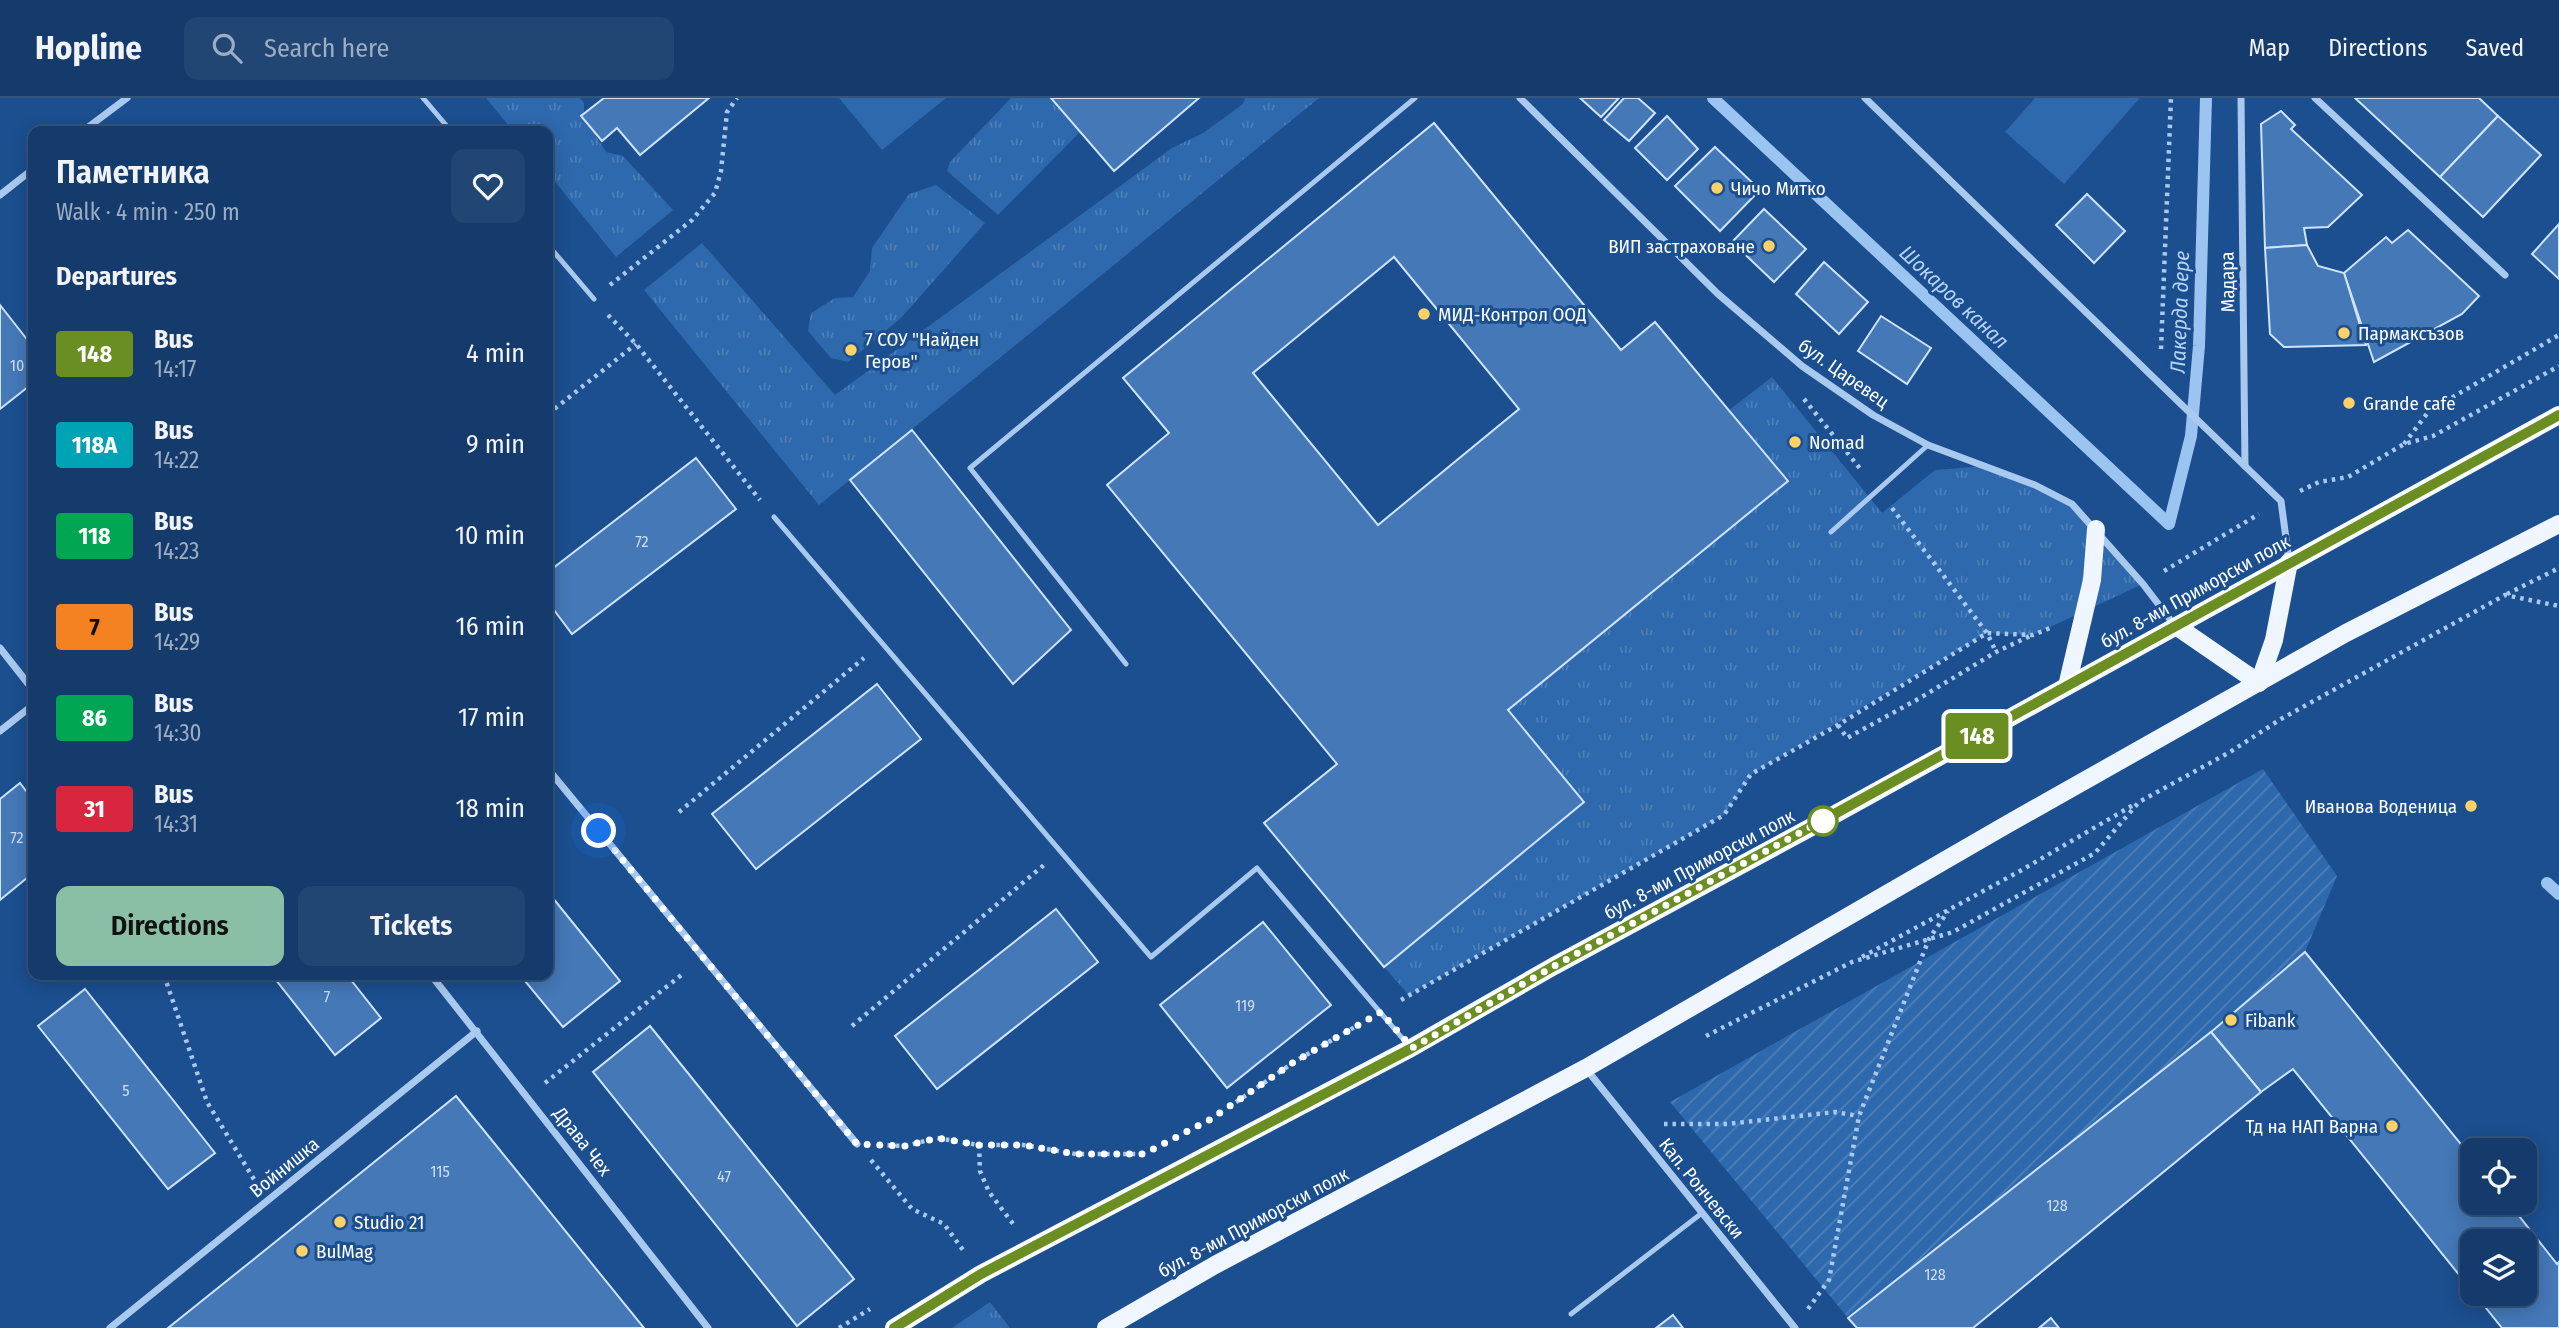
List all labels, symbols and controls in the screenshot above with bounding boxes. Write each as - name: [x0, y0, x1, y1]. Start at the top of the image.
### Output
- search box: [184, 17, 674, 80]
- text: Hopline: [35, 28, 142, 68]
- icon: search: [208, 29, 246, 67]
- text: Search here: [264, 33, 389, 64]
- text: Map: [2249, 34, 2290, 62]
- text: Directions: [2328, 34, 2427, 62]
- text: Saved: [2465, 34, 2524, 62]
- button: heart: [451, 149, 525, 223]
- text: Паметника: [56, 152, 210, 192]
- place label: Чичо Митко: [1731, 177, 1826, 200]
- marker: Чичо Митко: [1709, 180, 1725, 196]
- text: Walk · 4 min · 250 m: [56, 198, 240, 226]
- place label: ВИП застраховане: [1608, 235, 1755, 258]
- marker: ВИП застраховане: [1761, 238, 1777, 254]
- water label: Шокаров канал: [1894, 240, 2014, 354]
- water label: Лакерда дере: [2165, 250, 2195, 375]
- street label: Мадара: [2215, 251, 2240, 313]
- text: Departures: [56, 261, 177, 292]
- place label: МИД-Контрол ООД: [1438, 303, 1587, 326]
- marker: МИД-Контрол ООД: [1416, 306, 1432, 322]
- place label: Пармаксъзов: [2358, 322, 2464, 345]
- text: Bus: [154, 324, 193, 355]
- marker: Пармаксъзов: [2336, 325, 2352, 341]
- place label: 7 СОУ "Найден Геров": [865, 328, 979, 373]
- street label: бул. Царевец: [1794, 334, 1894, 413]
- text: 4 min: [466, 338, 525, 369]
- text: 148: [77, 340, 112, 368]
- marker: 7 СОУ "Найден Геров": [843, 342, 859, 358]
- text: 14:17: [154, 355, 196, 383]
- house number: 10: [10, 356, 24, 375]
- place label: Grande cafe: [2363, 392, 2456, 415]
- marker: Grande cafe: [2341, 395, 2357, 411]
- text: Bus: [154, 415, 193, 446]
- text: 9 min: [466, 429, 525, 460]
- text: 118А: [72, 431, 117, 459]
- place label: Nomad: [1809, 431, 1865, 454]
- marker: Nomad: [1787, 434, 1803, 450]
- text: 14:22: [154, 446, 199, 474]
- text: Bus: [154, 506, 193, 537]
- text: 10 min: [455, 520, 525, 551]
- text: 118: [78, 522, 111, 550]
- street label: бул. 8-ми Приморски полк: [2097, 530, 2294, 653]
- house number: 72: [635, 532, 649, 551]
- text: 14:23: [154, 537, 199, 565]
- text: Bus: [154, 597, 193, 628]
- text: 16 min: [456, 611, 525, 642]
- text: 7: [89, 613, 100, 641]
- text: 14:29: [154, 628, 200, 656]
- text: Bus: [154, 688, 193, 719]
- text: 17 min: [458, 702, 525, 733]
- text: 86: [82, 704, 107, 732]
- line badge: 148: [1937, 713, 2017, 759]
- text: 14:30: [154, 719, 202, 747]
- text: 148: [1959, 722, 1995, 750]
- text: Bus: [154, 779, 193, 810]
- text: 18 min: [456, 793, 525, 824]
- text: 31: [84, 795, 105, 823]
- place label: Иванова Воденица: [2305, 795, 2457, 818]
- marker: Иванова Воденица: [2463, 798, 2479, 814]
- street label: бул. 8-ми Приморски полк: [1600, 804, 1799, 925]
- unlabelled marker: [1808, 806, 1838, 836]
- text: 14:31: [154, 810, 198, 838]
- your location: [581, 813, 616, 848]
- house number: 72: [10, 828, 24, 847]
- button: Directions: [56, 886, 284, 966]
- button: Tickets: [298, 886, 525, 966]
- house number: 7: [324, 987, 331, 1006]
- house number: 119: [1235, 996, 1255, 1015]
- place label: Fibank: [2245, 1009, 2296, 1032]
- marker: Fibank: [2223, 1012, 2239, 1028]
- house number: 5: [122, 1081, 130, 1100]
- street label: Драва Чех: [548, 1102, 617, 1181]
- place label: Тд на НАП Варна: [2246, 1115, 2378, 1138]
- marker: Тд на НАП Варна: [2384, 1118, 2400, 1134]
- street label: Войнишка: [245, 1133, 324, 1202]
- street label: Кап. Рончевски: [1654, 1133, 1749, 1243]
- map controls: [2460, 1138, 2537, 1306]
- button: locate: [2460, 1138, 2537, 1215]
- house number: 115: [430, 1162, 450, 1181]
- street label: бул. 8-ми Приморски полк: [1154, 1162, 1353, 1283]
- house number: 47: [717, 1167, 731, 1186]
- house number: 128: [2046, 1196, 2068, 1215]
- place label: Studio 21: [354, 1211, 424, 1234]
- marker: Studio 21: [332, 1214, 348, 1230]
- button: layers: [2460, 1229, 2537, 1306]
- place label: BulMag: [316, 1240, 373, 1263]
- marker: BulMag: [294, 1243, 310, 1259]
- house number: 128: [1924, 1265, 1946, 1284]

